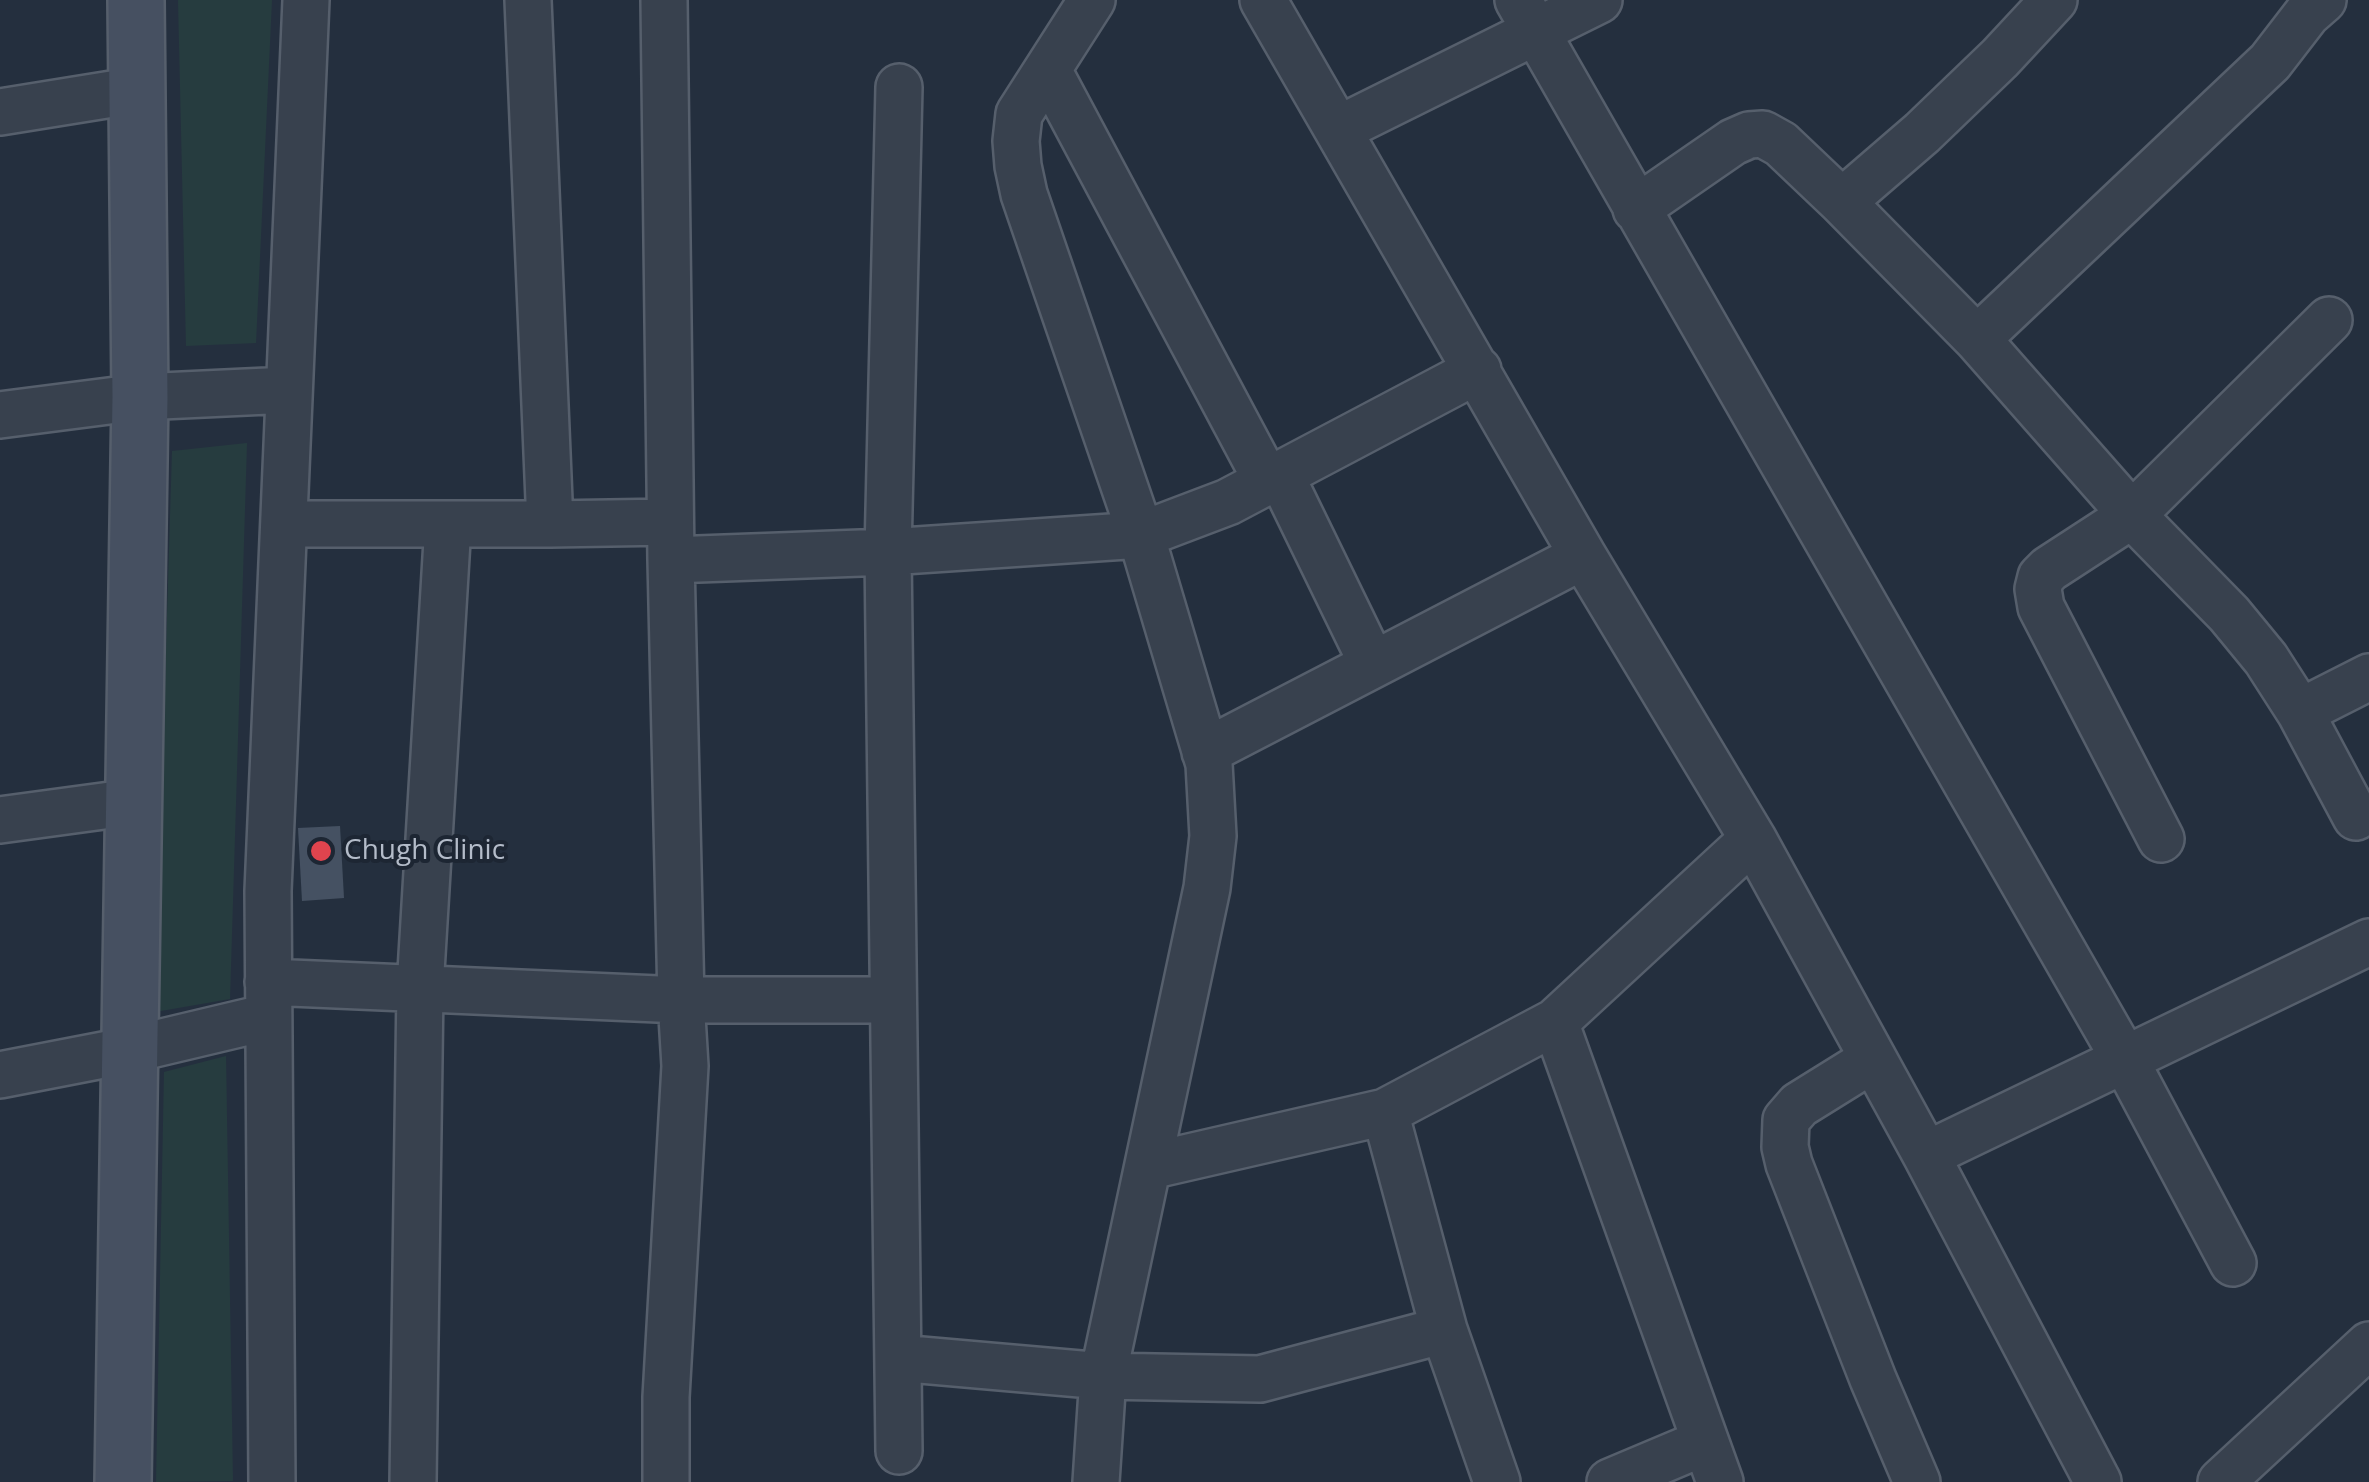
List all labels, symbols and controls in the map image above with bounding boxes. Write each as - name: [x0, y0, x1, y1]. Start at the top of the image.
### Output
- place label: Chugh Clinic: [344, 834, 505, 868]
- marker: Chugh Clinic: [308, 838, 334, 864]

